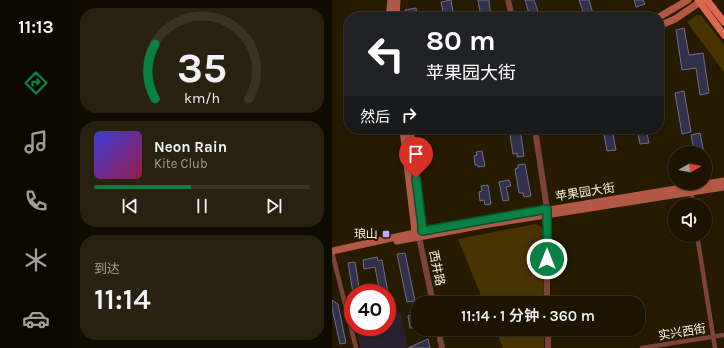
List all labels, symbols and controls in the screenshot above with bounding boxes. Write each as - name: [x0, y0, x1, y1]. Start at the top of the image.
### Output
- text: 11:13: [18, 16, 54, 38]
- text: 80 m: [426, 24, 495, 57]
- icon: left: [360, 28, 412, 80]
- text: 35: [177, 43, 227, 91]
- text: 苹果园大街: [426, 62, 516, 84]
- icon: directions: [22, 69, 50, 97]
- text: km/h: [184, 89, 220, 106]
- icon: right: [398, 104, 420, 126]
- text: 然后: [360, 108, 390, 126]
- icon: music: [22, 128, 50, 156]
- pin: [399, 137, 433, 178]
- text: Neon Rain: [154, 138, 227, 156]
- icon: arrive: [405, 143, 427, 165]
- north arrow: [668, 146, 712, 190]
- map controls: [668, 146, 712, 242]
- text: Kite Club: [154, 156, 208, 171]
- street label: 苹果园大街: [554, 180, 616, 204]
- icon: phone: [22, 187, 50, 215]
- icon: previous: [119, 195, 141, 217]
- icon: pause: [191, 195, 213, 217]
- icon: next: [263, 195, 285, 217]
- button: sound: [668, 198, 712, 242]
- place label: 琅山: [354, 227, 378, 241]
- marker: 琅山: [381, 229, 391, 239]
- position arrow: [526, 238, 568, 280]
- icon: climate: [22, 246, 50, 274]
- street label: 西井路: [426, 249, 448, 287]
- text: 到达: [94, 261, 120, 276]
- text: 11:14: [94, 281, 151, 317]
- speed limit sign: 40: [344, 284, 396, 336]
- icon: car: [22, 305, 50, 333]
- text: 11:14 · 1 分钟 · 360 m: [461, 307, 595, 325]
- street label: 实兴西街: [657, 321, 707, 343]

